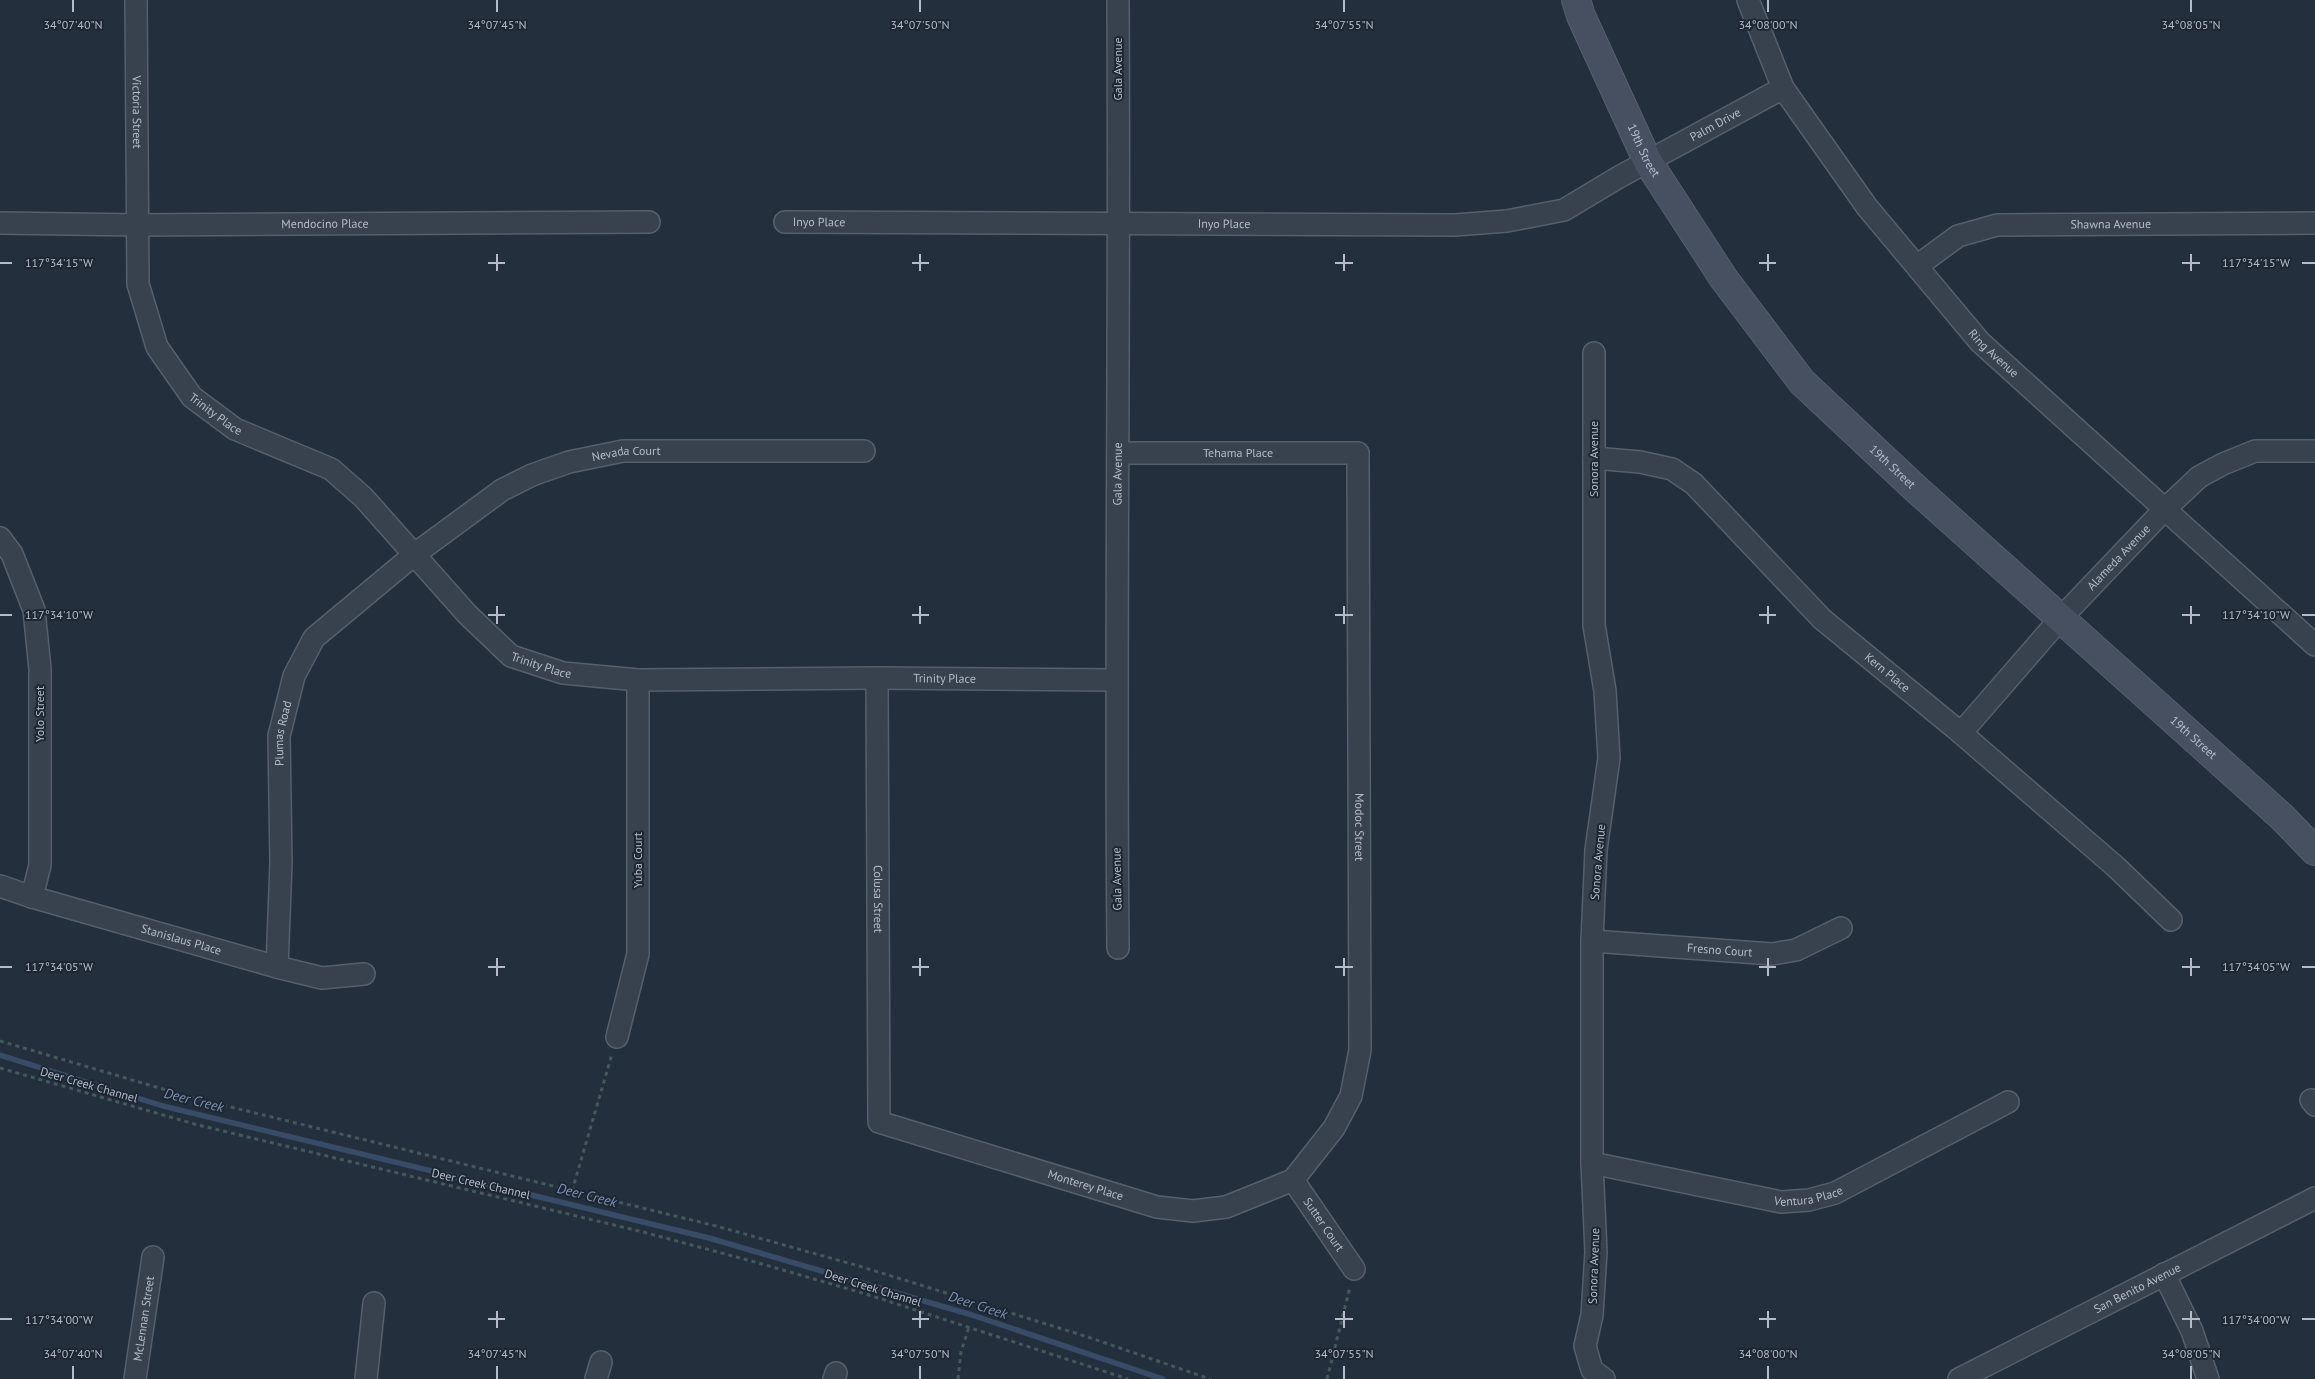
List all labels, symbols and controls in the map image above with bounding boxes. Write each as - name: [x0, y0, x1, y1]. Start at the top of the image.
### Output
- text: 34°07'40"N: [43, 17, 103, 32]
- text: 34°07'45"N: [467, 17, 527, 32]
- text: 34°07'50"N: [890, 17, 950, 32]
- text: 34°07'55"N: [1314, 17, 1374, 32]
- text: 34°08'00"N: [1738, 17, 1798, 32]
- text: 34°08'05"N: [2161, 17, 2221, 32]
- street label: Gala Avenue: [1110, 37, 1125, 101]
- street label: Victoria Street: [130, 74, 145, 149]
- street label: Palm Drive: [1687, 104, 1743, 144]
- street label: 19th Street: [1624, 121, 1664, 180]
- street label: Inyo Place: [793, 214, 845, 229]
- street label: Mendocino Place: [281, 216, 369, 231]
- street label: Inyo Place: [1198, 216, 1250, 231]
- street label: Shawna Avenue: [2070, 216, 2151, 232]
- text: 117°34'15"W: [25, 255, 93, 270]
- text: 117°34'15"W: [2222, 255, 2290, 270]
- street label: Ring Avenue: [1965, 326, 2022, 380]
- street label: Trinity Place: [186, 389, 244, 438]
- street label: Sonora Avenue: [1586, 421, 1601, 497]
- street label: 19th Street: [1867, 441, 1919, 492]
- street label: Gala Avenue: [1110, 442, 1125, 506]
- street label: Nevada Court: [590, 443, 660, 464]
- street label: Tehama Place: [1203, 445, 1273, 460]
- street label: Alameda Avenue: [2084, 521, 2153, 593]
- text: 117°34'10"W: [25, 607, 93, 622]
- text: 117°34'10"W: [2222, 607, 2290, 622]
- street label: Trinity Place: [509, 649, 572, 681]
- street label: Kern Place: [1862, 649, 1913, 695]
- street label: Trinity Place: [913, 670, 976, 686]
- street label: Yolo Street: [32, 686, 47, 742]
- street label: Plumas Road: [271, 699, 295, 766]
- street label: 19th Street: [2167, 712, 2220, 762]
- street label: Modoc Street: [1352, 793, 1367, 861]
- street label: Sonora Avenue: [1587, 823, 1608, 901]
- street label: Yuba Court: [630, 832, 645, 888]
- street label: Gala Avenue: [1108, 847, 1125, 911]
- street label: Colusa Street: [871, 865, 886, 933]
- street label: Stanislaus Place: [139, 921, 223, 958]
- street label: Fresno Court: [1686, 940, 1753, 960]
- text: 117°34'05"W: [25, 959, 93, 974]
- text: 117°34'05"W: [2222, 959, 2290, 974]
- street label: Deer Creek Channel: [39, 1063, 140, 1106]
- water label: Deer Creek: [162, 1084, 226, 1116]
- street label: Deer Creek Channel: [430, 1165, 532, 1202]
- street label: Monterey Place: [1046, 1166, 1125, 1203]
- water label: Deer Creek: [555, 1179, 619, 1211]
- street label: Ventura Place: [1772, 1182, 1845, 1209]
- street label: Sutter Court: [1300, 1194, 1348, 1254]
- street label: Sonora Avenue: [1585, 1228, 1602, 1304]
- street label: San Benito Avenue: [2091, 1260, 2183, 1316]
- street label: Deer Creek Channel: [823, 1266, 924, 1310]
- street label: McLennan Street: [130, 1275, 157, 1362]
- water label: Deer Creek: [946, 1287, 1010, 1323]
- text: 117°34'00"W: [25, 1312, 93, 1327]
- text: 117°34'00"W: [2222, 1312, 2290, 1327]
- text: 34°07'40"N: [43, 1346, 103, 1361]
- text: 34°07'45"N: [467, 1346, 527, 1361]
- text: 34°07'50"N: [890, 1346, 950, 1361]
- text: 34°07'55"N: [1314, 1346, 1374, 1361]
- text: 34°08'00"N: [1738, 1346, 1798, 1361]
- text: 34°08'05"N: [2161, 1346, 2221, 1361]

